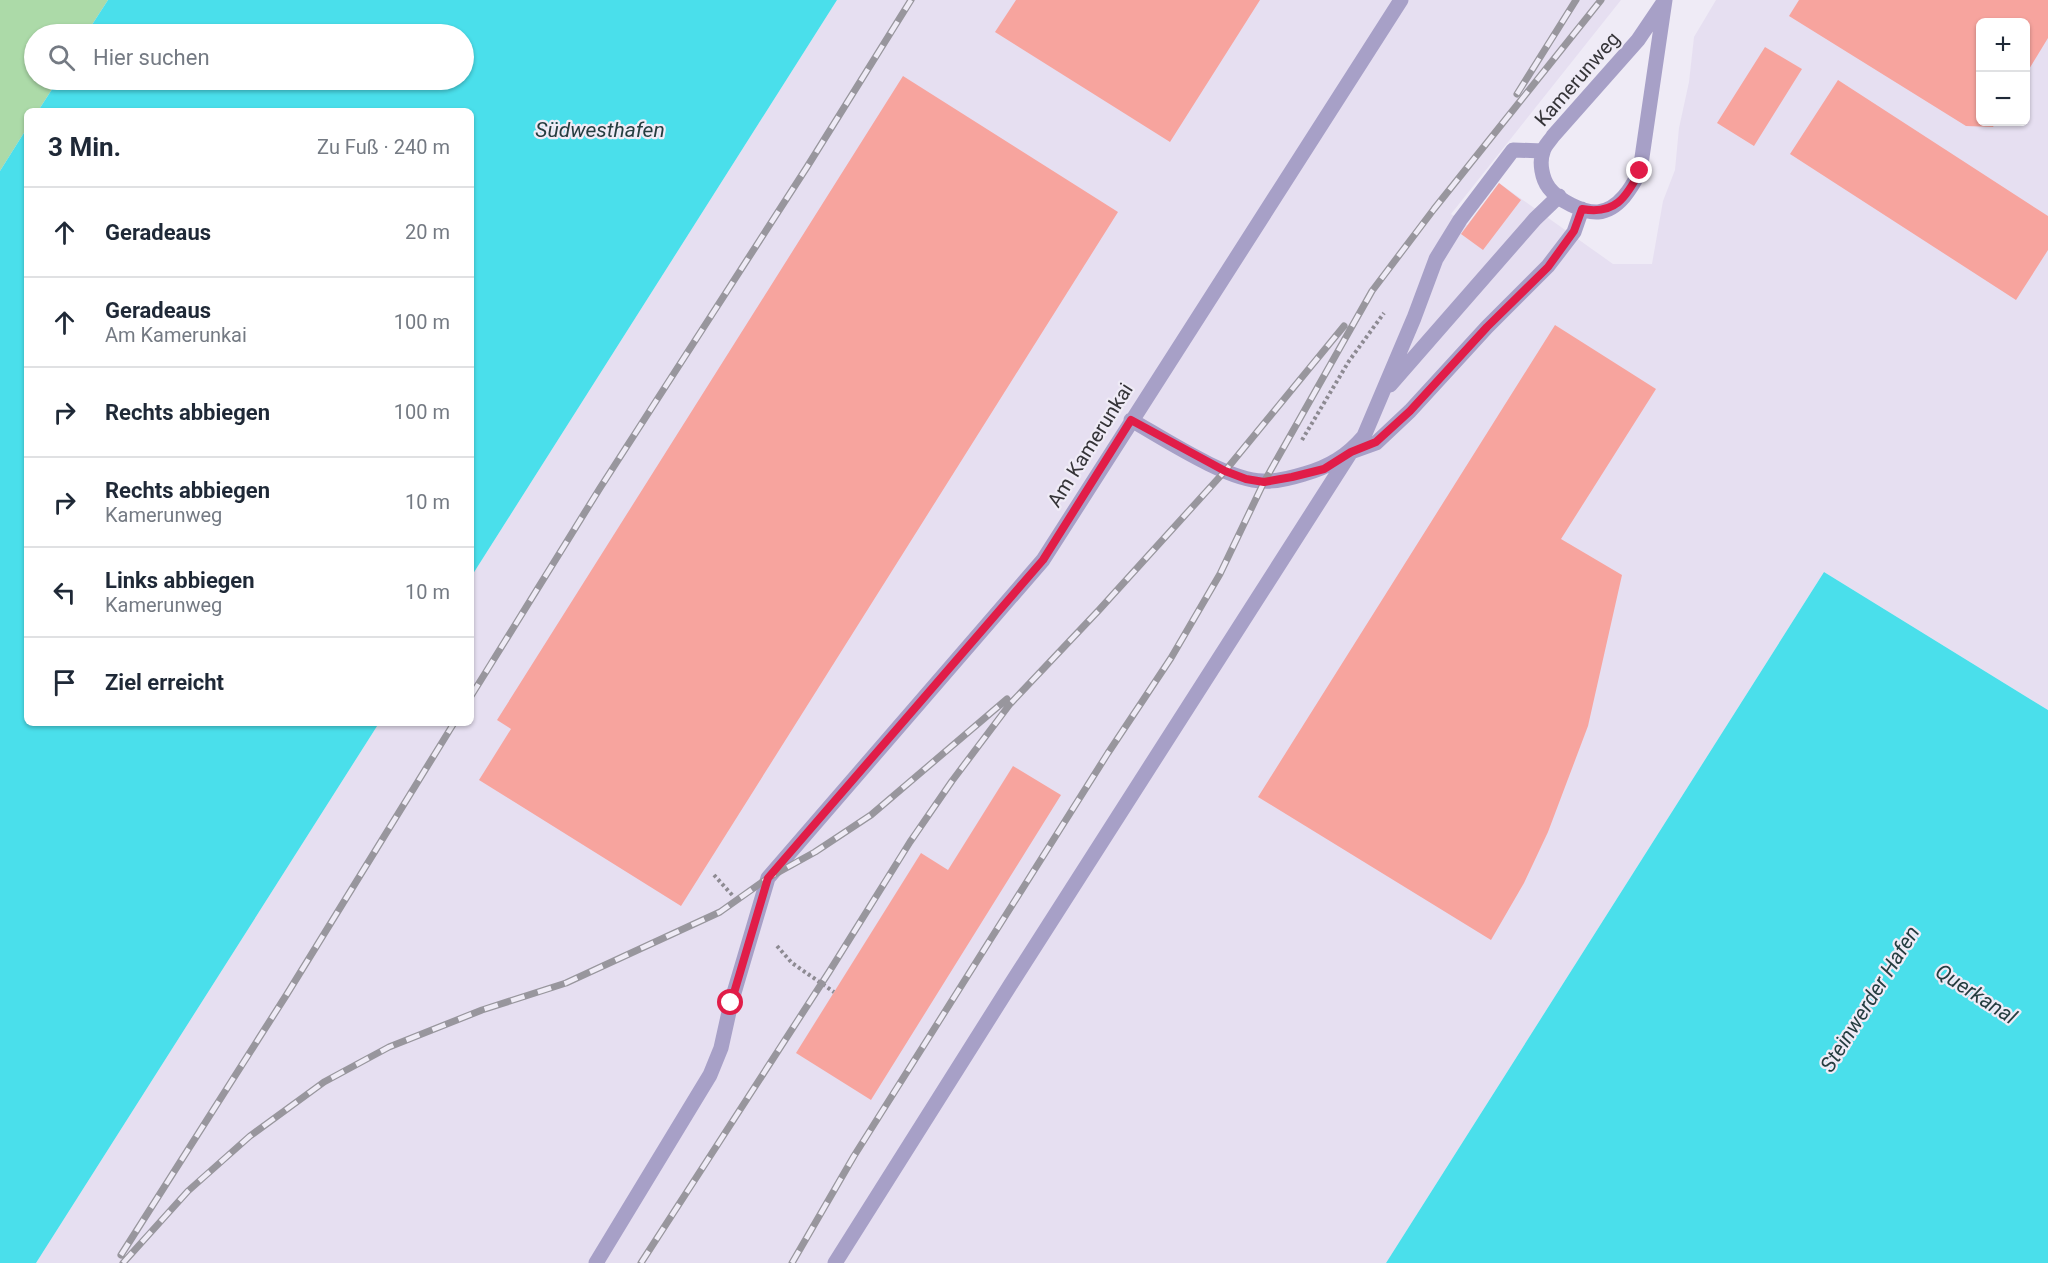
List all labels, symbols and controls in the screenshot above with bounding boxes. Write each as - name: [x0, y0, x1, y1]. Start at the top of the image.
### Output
- map controls: [1976, 18, 2030, 126]
- button: +: [1976, 18, 2030, 72]
- search box: [24, 24, 474, 90]
- street label: Kamerunweg: [1529, 27, 1625, 131]
- icon: search: [45, 41, 78, 74]
- text: Hier suchen: [93, 45, 210, 70]
- button: −: [1976, 72, 2030, 126]
- water label: Südwesthafen: [535, 118, 665, 142]
- text: 3 Min.: [48, 132, 121, 162]
- text: Zu Fuß · 240 m: [317, 135, 450, 159]
- route end: [1626, 157, 1652, 183]
- icon: ahead: [48, 216, 81, 249]
- text: Geradeaus: [105, 220, 211, 245]
- text: 20 m: [405, 220, 450, 244]
- text: Geradeaus: [105, 298, 211, 323]
- icon: ahead: [48, 306, 81, 339]
- text: 100 m: [394, 310, 450, 334]
- text: Am Kamerunkai: [105, 323, 247, 347]
- street label: Am Kamerunkai: [1042, 378, 1138, 512]
- icon: right: [48, 396, 81, 429]
- text: Rechts abbiegen: [105, 400, 270, 425]
- text: 100 m: [394, 400, 450, 424]
- text: Rechts abbiegen: [105, 478, 270, 503]
- icon: right: [48, 486, 81, 519]
- text: 10 m: [405, 490, 450, 514]
- text: Kamerunweg: [105, 503, 222, 527]
- text: Links abbiegen: [105, 568, 255, 593]
- icon: left: [48, 576, 81, 609]
- text: 10 m: [405, 580, 450, 604]
- text: Kamerunweg: [105, 593, 222, 617]
- icon: arrive: [48, 666, 81, 699]
- text: Ziel erreicht: [105, 670, 224, 695]
- water label: Steinwerder Hafen: [1815, 922, 1925, 1076]
- water label: Querkanal: [1931, 959, 2022, 1030]
- route start: [717, 989, 743, 1015]

